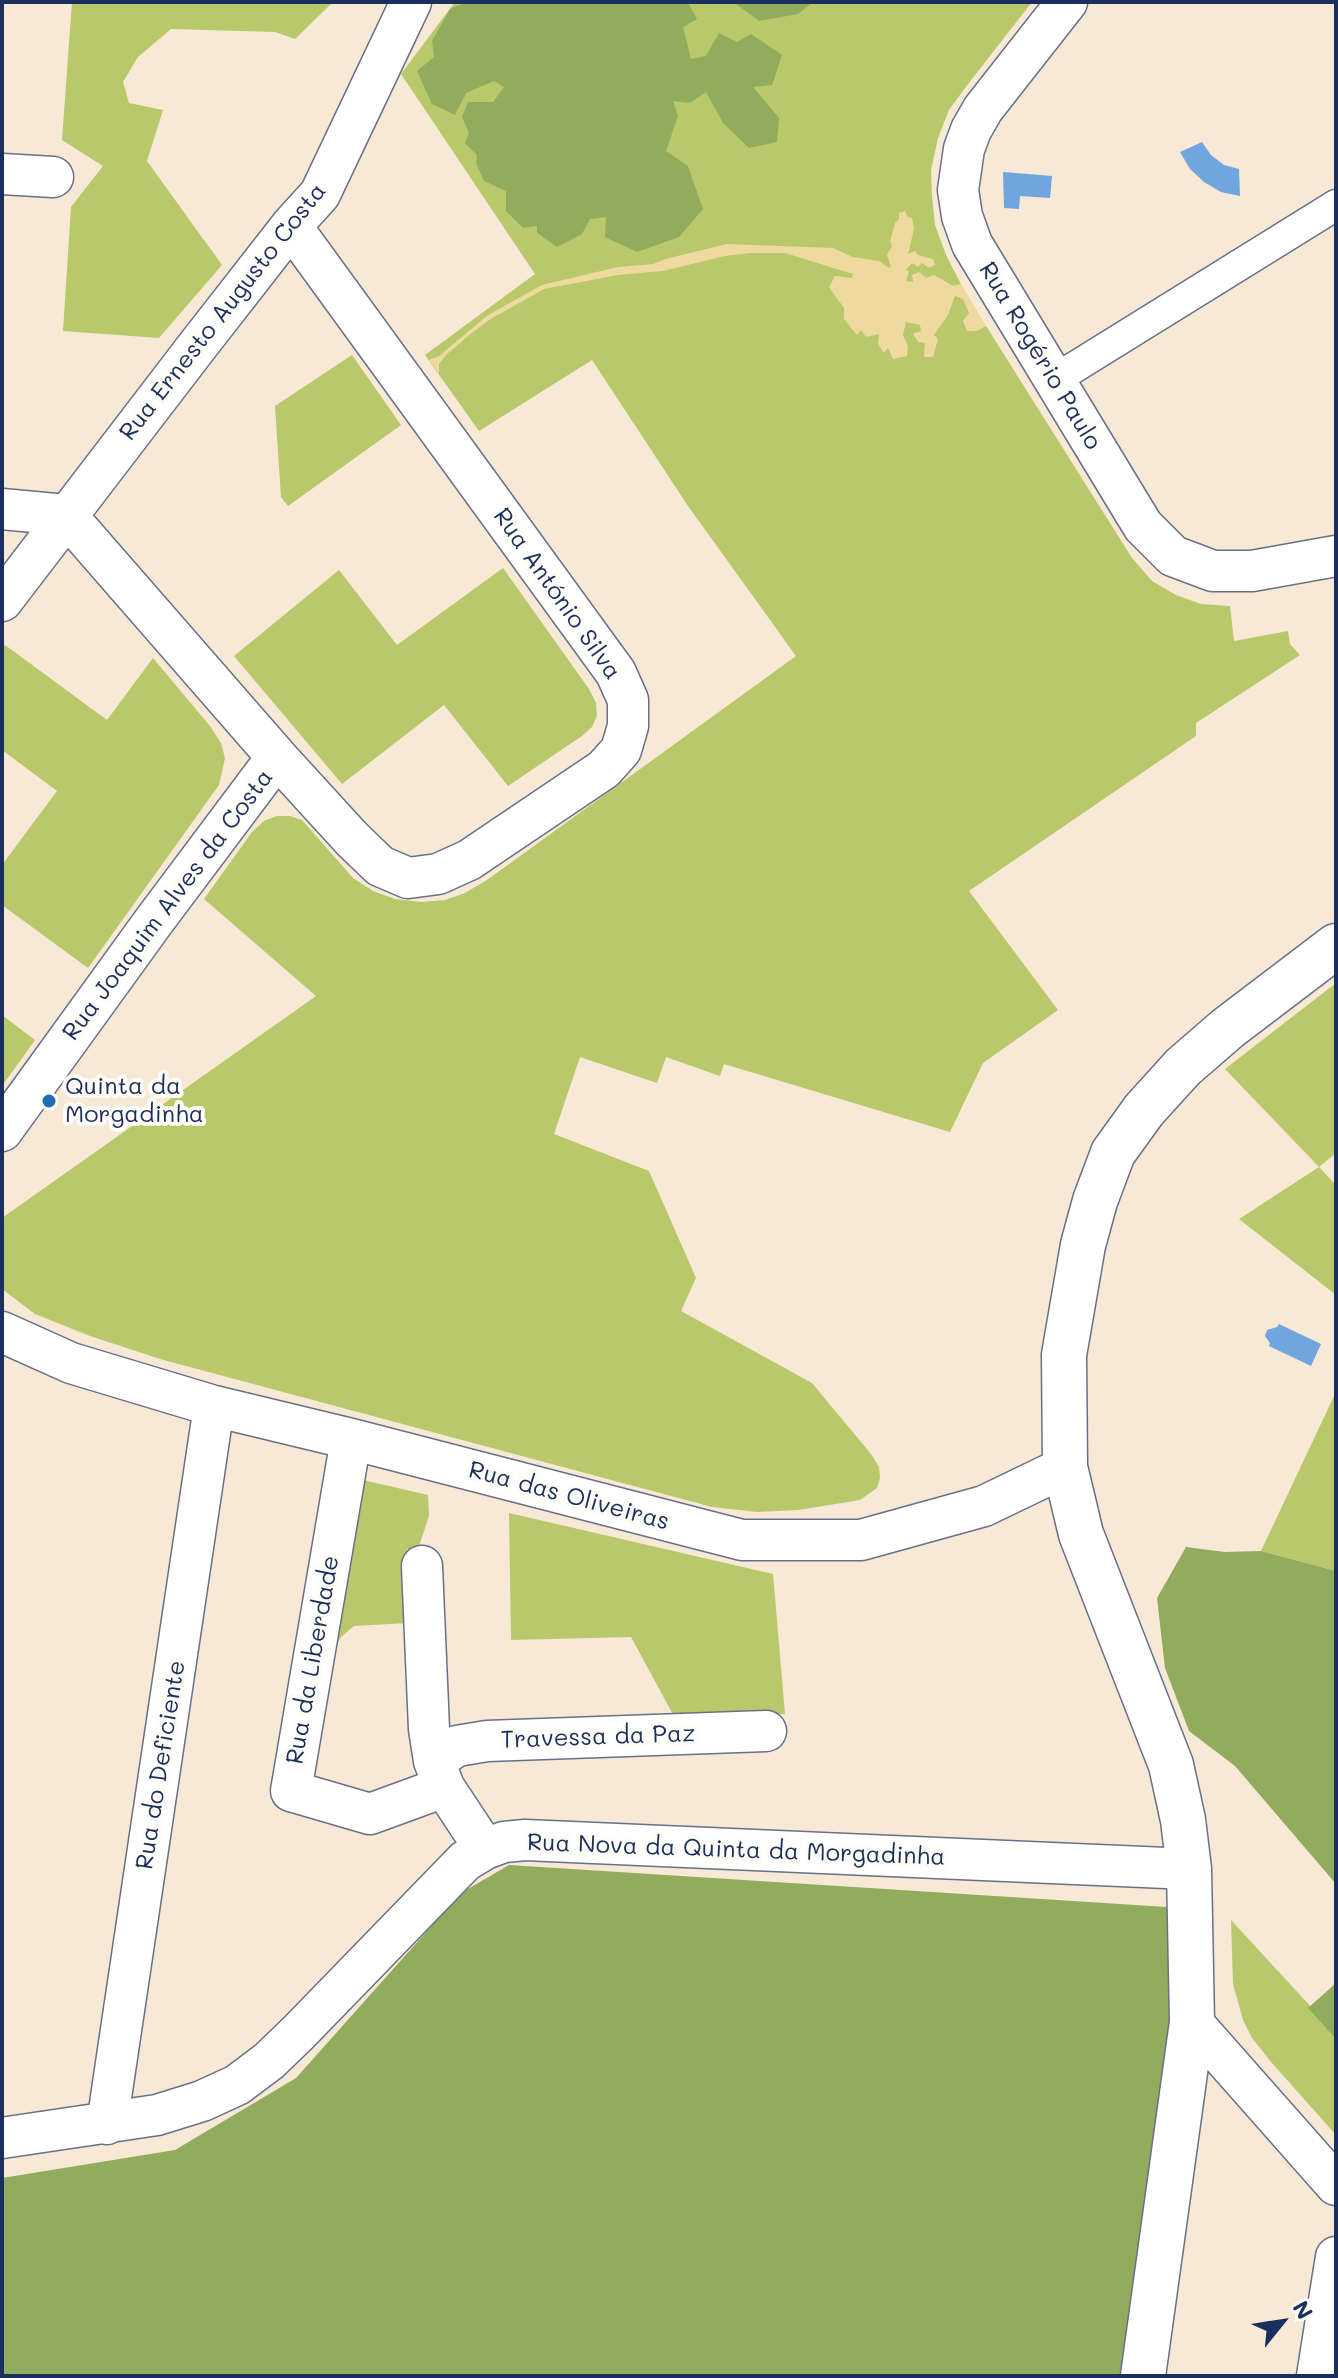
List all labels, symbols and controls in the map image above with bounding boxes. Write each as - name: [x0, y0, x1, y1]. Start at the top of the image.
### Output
- street label: Rua Ernesto Augusto Costa: [114, 178, 332, 446]
- street label: Rua Rogério Paulo: [973, 257, 1107, 455]
- street label: Rua António Silva: [487, 503, 627, 685]
- street label: Rua Joaquim Alves da Costa: [57, 764, 279, 1046]
- place label: Quinta da Morgadinha: [65, 1073, 204, 1129]
- marker: Quinta da Morgadinha: [40, 1092, 58, 1110]
- street label: Rua das Oliveiras: [465, 1455, 673, 1537]
- street label: Rua da Liberdade: [280, 1553, 346, 1767]
- street label: Rua do Deficiente: [130, 1658, 192, 1872]
- street label: Travessa da Paz: [500, 1719, 696, 1755]
- street label: Rua Nova da Quinta da Morgadinha: [526, 1828, 946, 1872]
- north arrow: [1242, 2282, 1322, 2362]
- text: N: [1286, 2295, 1320, 2324]

